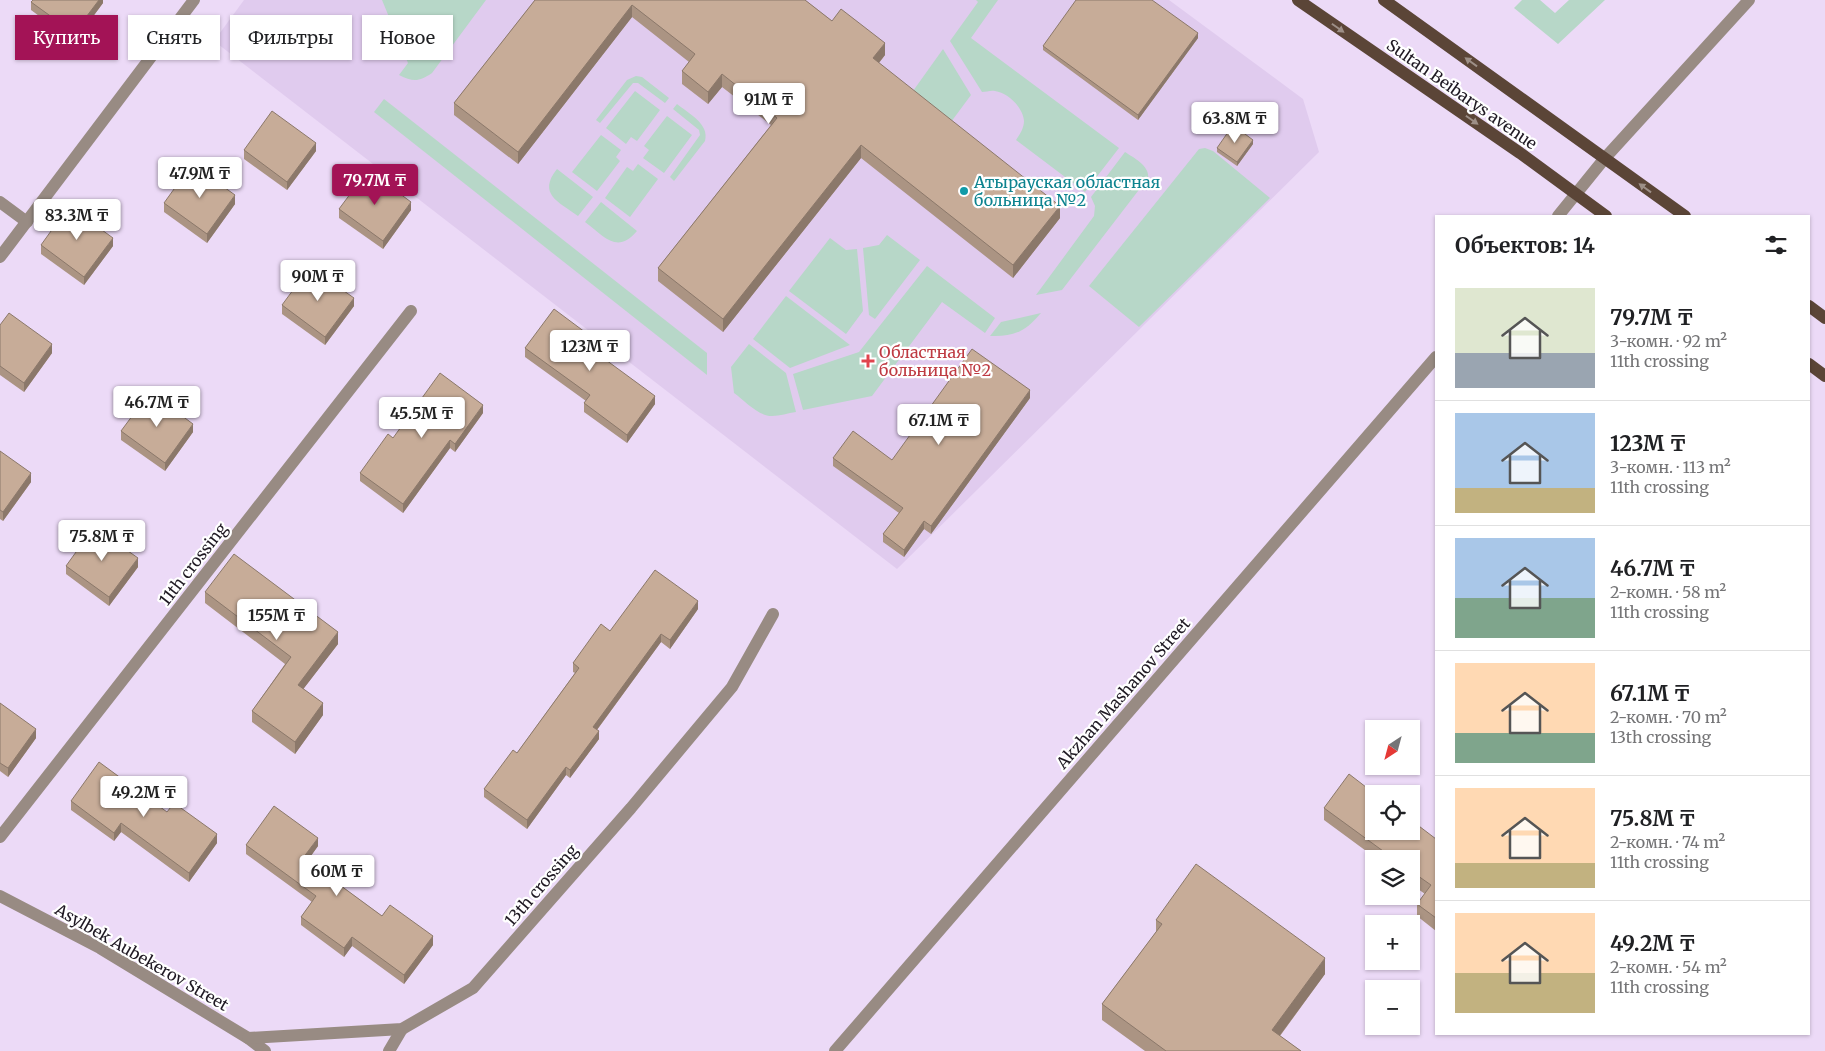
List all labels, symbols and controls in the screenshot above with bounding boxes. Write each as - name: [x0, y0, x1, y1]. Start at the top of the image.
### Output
- chip: Купить: [15, 15, 118, 60]
- chip: Снять: [128, 15, 220, 60]
- chip: Фильтры: [230, 15, 352, 60]
- chip: Новое: [362, 15, 453, 60]
- one-way arrow: [1331, 23, 1345, 33]
- street label: Sultan Beibarys avenue: [1383, 35, 1541, 153]
- one-way arrow: [1464, 57, 1478, 67]
- pin: 91M ₸: [734, 82, 804, 125]
- text: 91M ₸: [744, 89, 794, 109]
- pin: 63.8M ₸: [1189, 102, 1281, 144]
- text: 63.8M ₸: [1202, 108, 1268, 128]
- one-way arrow: [1465, 115, 1478, 125]
- pin: 47.9M ₸: [154, 156, 246, 199]
- text: 47.9M ₸: [169, 163, 231, 183]
- pin: 79.7M ₸: [329, 164, 421, 206]
- text: 79.7M ₸: [343, 170, 407, 190]
- place label: Атырауская областная больница №2: [973, 172, 1160, 210]
- one-way arrow: [1639, 182, 1652, 193]
- marker: Атырауская областная больница №2: [958, 185, 970, 197]
- pin: 83.3M ₸: [31, 198, 123, 241]
- text: 83.3M ₸: [45, 205, 109, 225]
- icon: filters: [1762, 231, 1790, 259]
- text: Объектов: 14: [1455, 232, 1595, 259]
- pin: 90M ₸: [283, 260, 353, 302]
- text: 90M ₸: [291, 266, 345, 286]
- text: 79.7M ₸: [1610, 304, 1694, 331]
- icon: home: [1495, 308, 1555, 368]
- pin: 123M ₸: [549, 330, 631, 372]
- text: 3-комн. · 92 m²: [1610, 331, 1727, 351]
- text: 123M ₸: [561, 336, 619, 356]
- place label: Областная больница №2: [879, 342, 991, 380]
- text: 11th crossing: [1610, 351, 1709, 371]
- marker: Областная больница №2: [861, 354, 875, 368]
- pin: 46.7M ₸: [111, 386, 203, 428]
- text: 46.7M ₸: [124, 392, 190, 412]
- pin: 45.5M ₸: [376, 396, 468, 439]
- text: 45.5M ₸: [390, 403, 454, 423]
- pin: 67.1M ₸: [893, 404, 985, 446]
- text: 67.1M ₸: [908, 410, 970, 430]
- text: 123M ₸: [1610, 430, 1686, 457]
- icon: home: [1495, 433, 1555, 493]
- text: 3-комн. · 113 m²: [1610, 457, 1731, 477]
- text: 11th crossing: [1610, 477, 1709, 497]
- street label: 11th crossing: [155, 519, 232, 609]
- pin: 75.8M ₸: [56, 520, 148, 562]
- text: 75.8M ₸: [69, 526, 135, 546]
- text: 46.7M ₸: [1610, 555, 1696, 582]
- icon: home: [1495, 558, 1555, 618]
- text: 2-комн. · 58 m²: [1610, 582, 1726, 602]
- pin: 155M ₸: [236, 598, 318, 641]
- text: 11th crossing: [1610, 602, 1709, 622]
- text: 155M ₸: [248, 605, 306, 625]
- street label: Akzhan Mashanov Street: [1051, 613, 1195, 773]
- text: 67.1M ₸: [1610, 680, 1691, 707]
- icon: home: [1495, 683, 1555, 743]
- text: 2-комн. · 70 m²: [1610, 707, 1727, 727]
- north arrow: [1365, 720, 1420, 775]
- map controls: [1365, 720, 1420, 1035]
- text: 13th crossing: [1610, 727, 1711, 747]
- pin: 49.2M ₸: [98, 776, 190, 818]
- text: 49.2M ₸: [111, 782, 177, 802]
- button: locate: [1365, 785, 1420, 840]
- text: 75.8M ₸: [1610, 805, 1696, 832]
- icon: home: [1495, 808, 1555, 868]
- text: 2-комн. · 74 m²: [1610, 832, 1725, 852]
- street label: 13th crossing: [500, 840, 582, 930]
- button: layers: [1365, 850, 1420, 905]
- text: 11th crossing: [1610, 852, 1709, 872]
- pin: 60M ₸: [302, 854, 372, 897]
- text: 60M ₸: [310, 861, 364, 881]
- street label: Asylbek Aubekerov Street: [51, 899, 233, 1015]
- button: +: [1365, 915, 1420, 970]
- text: 49.2M ₸: [1610, 930, 1696, 957]
- icon: home: [1495, 933, 1555, 993]
- text: 2-комн. · 54 m²: [1610, 957, 1727, 977]
- text: 11th crossing: [1610, 977, 1709, 997]
- button: −: [1365, 980, 1420, 1035]

